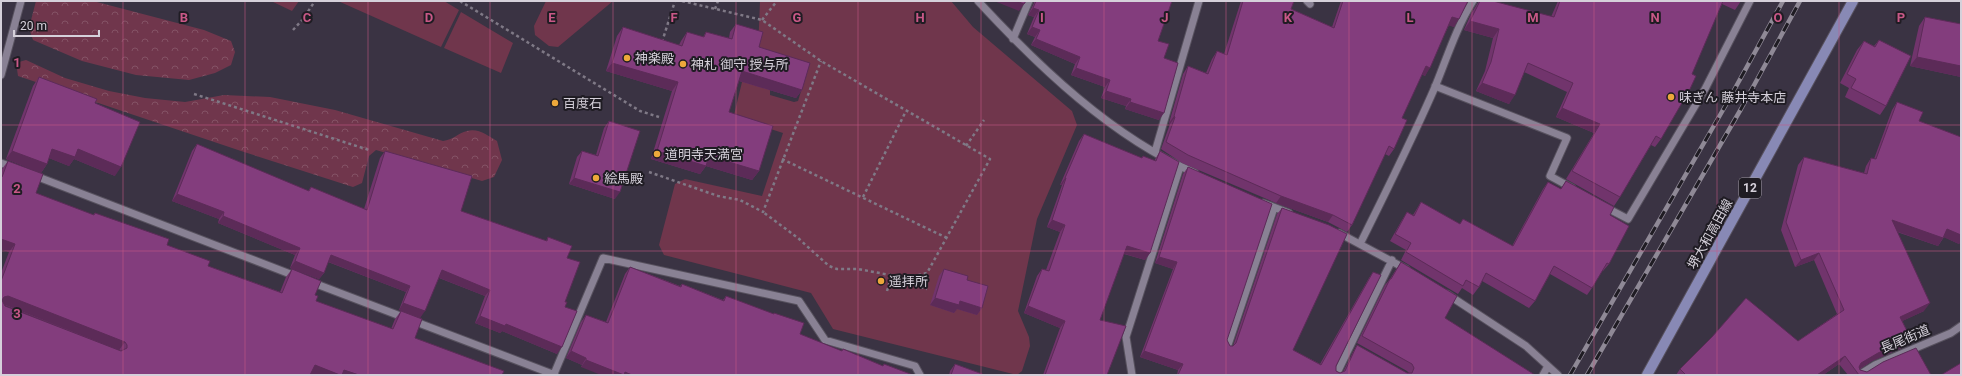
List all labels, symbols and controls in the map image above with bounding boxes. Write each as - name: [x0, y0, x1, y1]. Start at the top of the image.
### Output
- text: B: [180, 10, 188, 25]
- text: C: [303, 10, 312, 25]
- text: D: [425, 10, 433, 25]
- text: E: [548, 10, 556, 25]
- text: F: [670, 10, 678, 25]
- text: G: [793, 10, 802, 25]
- text: H: [915, 10, 925, 25]
- text: I: [1040, 10, 1044, 25]
- text: J: [1161, 10, 1169, 25]
- text: K: [1284, 10, 1293, 25]
- text: L: [1406, 10, 1414, 25]
- text: M: [1527, 10, 1539, 25]
- text: N: [1650, 10, 1660, 25]
- text: O: [1774, 10, 1783, 25]
- text: P: [1897, 10, 1905, 25]
- scale bar: [14, 12, 99, 38]
- text: 20 m: [20, 19, 47, 33]
- place label: 神楽殿: [635, 51, 674, 66]
- marker: 神楽殿: [622, 53, 632, 63]
- text: 1: [13, 55, 21, 70]
- place label: 神札 御守 授与所: [691, 57, 788, 72]
- marker: 神札 御守 授与所: [678, 59, 688, 69]
- place label: 味ぎん 藤井寺本店: [1679, 90, 1786, 105]
- marker: 味ぎん 藤井寺本店: [1666, 92, 1676, 102]
- place label: 百度石: [563, 96, 602, 111]
- marker: 百度石: [550, 98, 560, 108]
- place label: 道明寺天満宮: [665, 147, 743, 162]
- marker: 道明寺天満宮: [652, 149, 662, 159]
- place label: 絵馬殿: [604, 171, 643, 186]
- marker: 絵馬殿: [591, 173, 601, 183]
- road number: 12: [1739, 178, 1761, 198]
- text: 2: [13, 181, 21, 196]
- street label: 堺大和高田線: [1685, 196, 1735, 272]
- place label: 遥拝所: [889, 274, 928, 289]
- marker: 遥拝所: [876, 276, 886, 286]
- text: 3: [13, 306, 21, 321]
- street label: 長尾街道: [1878, 322, 1932, 356]

